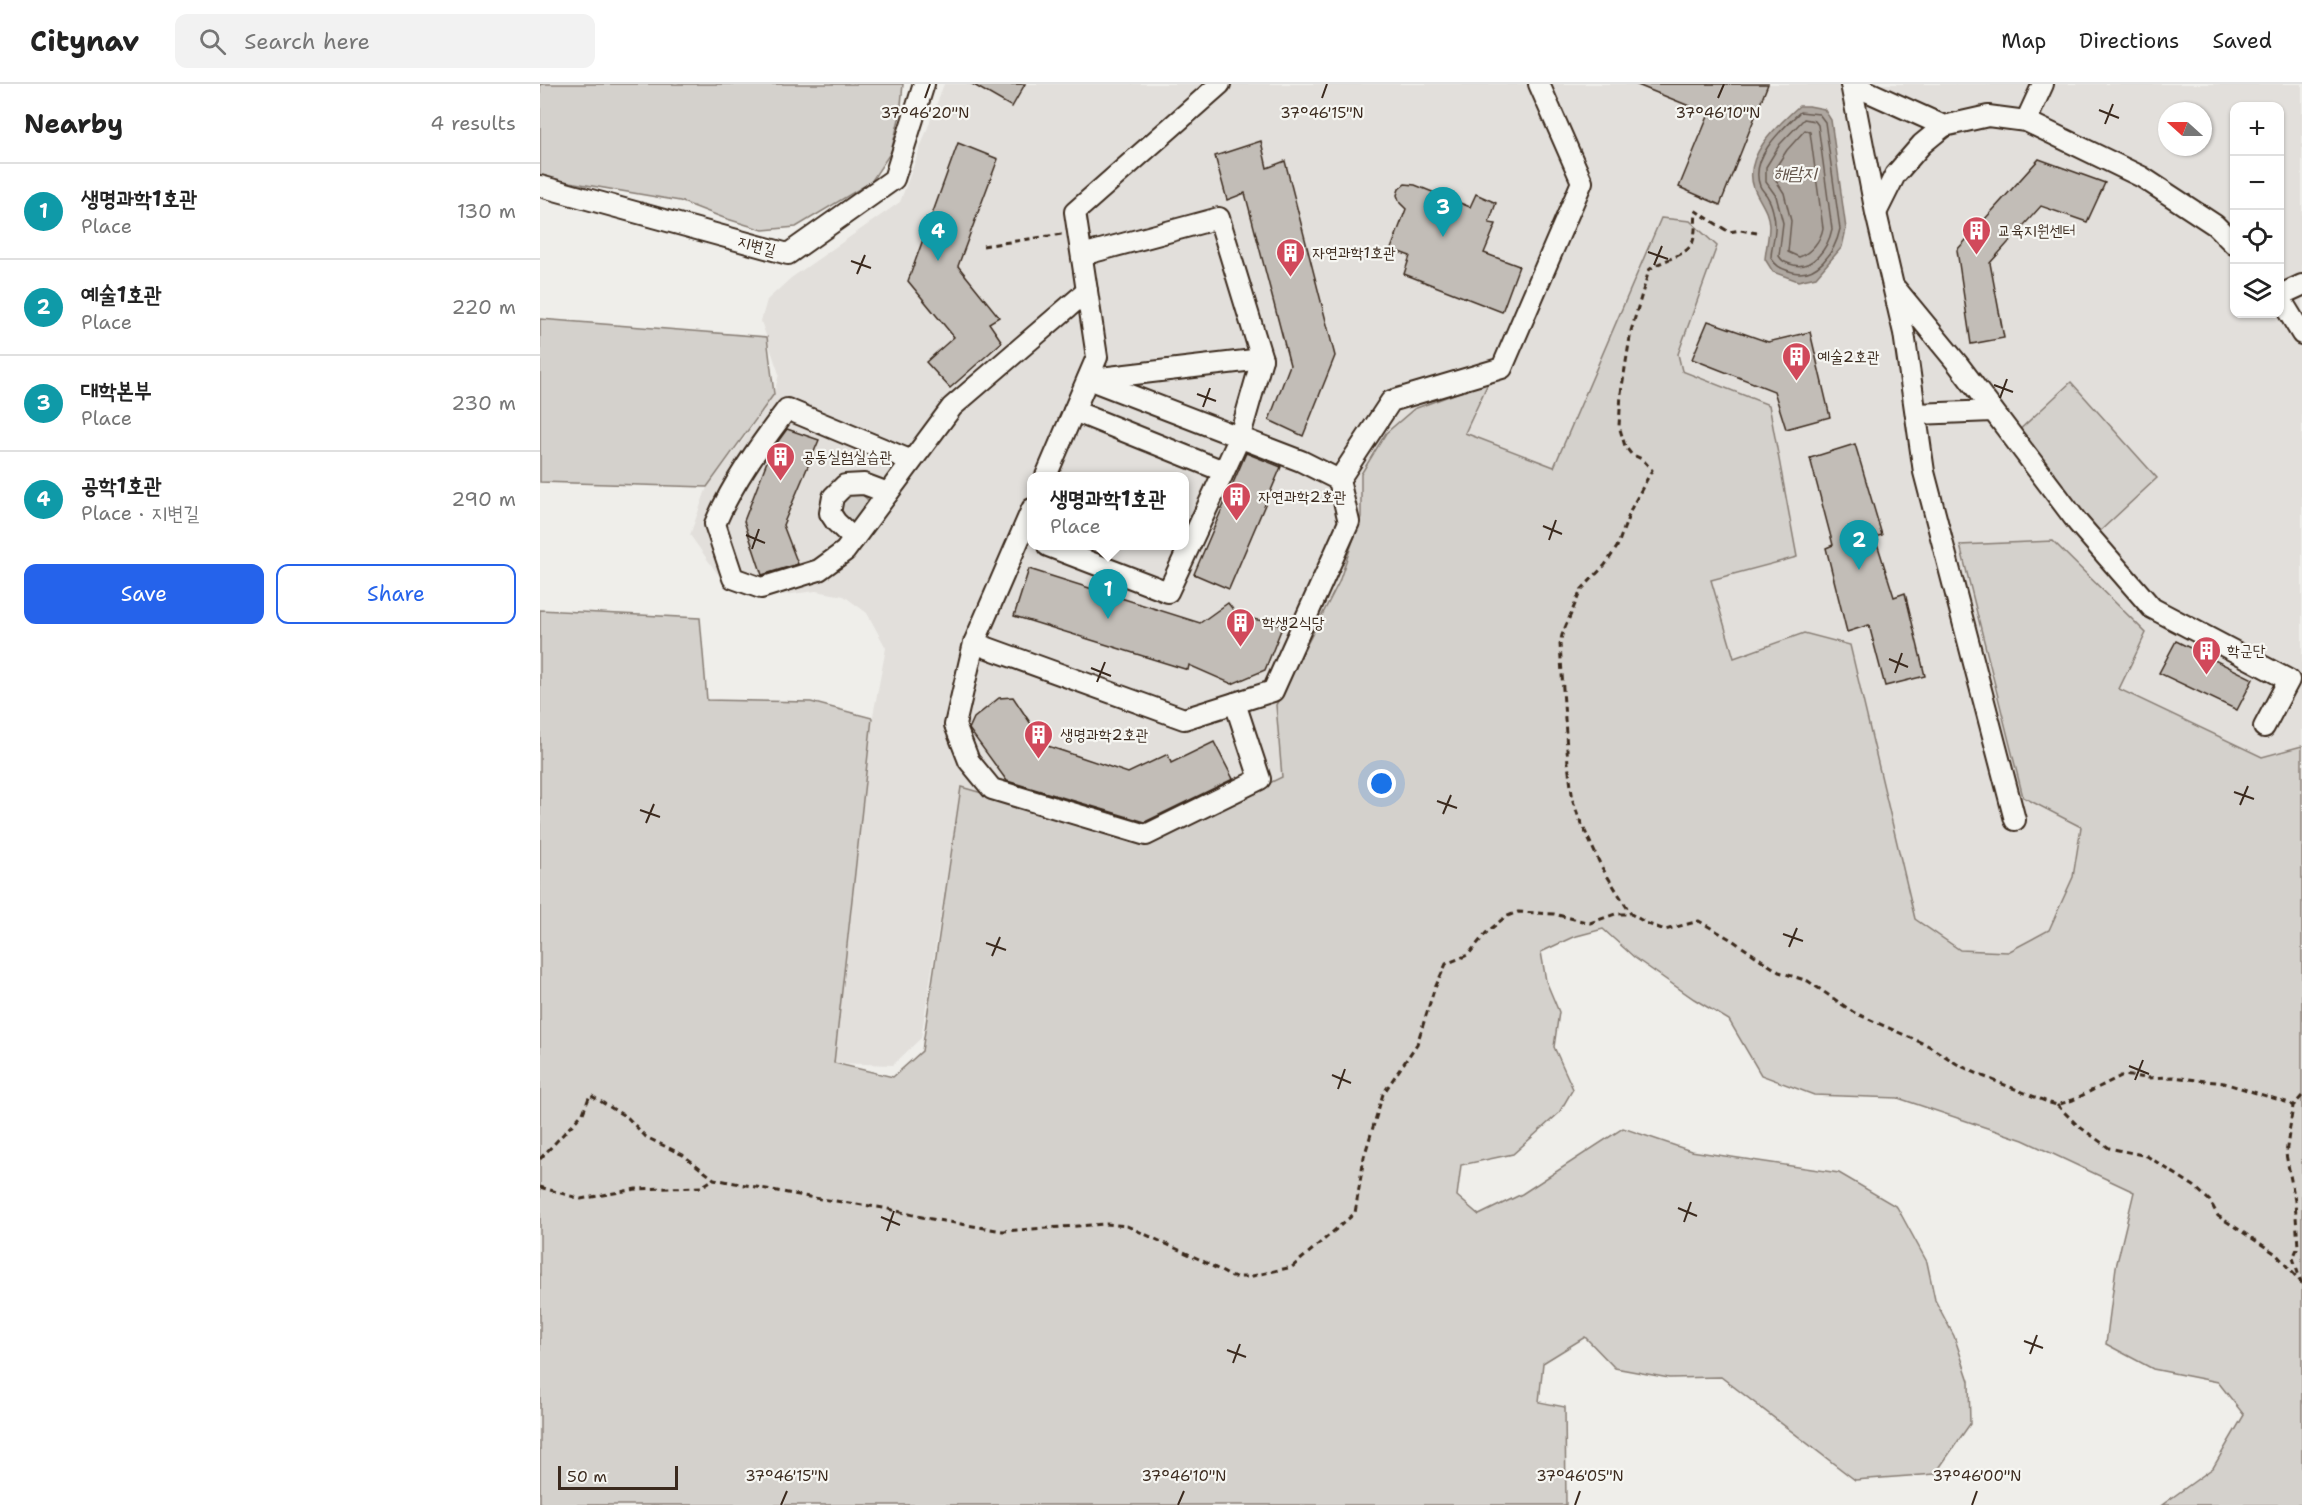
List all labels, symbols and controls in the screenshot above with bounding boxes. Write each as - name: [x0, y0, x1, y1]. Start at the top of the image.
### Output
- search box: [175, 14, 595, 68]
- text: Citynav: [30, 22, 139, 60]
- icon: search: [196, 25, 229, 58]
- text: Search here: [244, 27, 370, 56]
- text: Map: [2001, 27, 2046, 55]
- text: Directions: [2079, 27, 2179, 55]
- text: Saved: [2212, 27, 2272, 55]
- north arrow: [2158, 102, 2212, 156]
- map controls: [2230, 102, 2284, 318]
- button: +: [2230, 102, 2284, 156]
- text: 37°46'20"N: [881, 103, 969, 123]
- text: 37°46'15"N: [1280, 103, 1364, 123]
- text: 37°46'10"N: [1676, 103, 1760, 123]
- text: Nearby: [24, 106, 123, 141]
- text: 4 results: [430, 110, 516, 136]
- button: −: [2230, 156, 2284, 210]
- water label: 해람지: [1773, 161, 1819, 185]
- text: 생명과학1호관: [81, 184, 197, 213]
- pin: 3: [1424, 188, 1462, 237]
- text: 1: [39, 198, 48, 224]
- text: 130 m: [457, 198, 516, 224]
- button: locate: [2230, 210, 2284, 264]
- pin: 4: [918, 212, 958, 261]
- text: Place: [81, 213, 132, 239]
- building icon: 교육지원센터: [1961, 214, 1993, 256]
- place label: 교육지원센터: [1998, 220, 2075, 241]
- street label: 지변길: [735, 230, 778, 261]
- building icon: 자연과학1호관: [1275, 236, 1307, 278]
- place label: 자연과학1호관: [1312, 242, 1396, 263]
- button: layers: [2230, 264, 2284, 318]
- text: 예술1호관: [81, 280, 162, 309]
- text: 2: [37, 294, 51, 320]
- text: 220 m: [452, 294, 516, 320]
- text: Place: [81, 309, 132, 335]
- building icon: 예술2호관: [1780, 340, 1812, 382]
- place label: 예술2호관: [1817, 346, 1880, 367]
- text: 대학본부: [81, 376, 152, 405]
- text: 3: [37, 390, 51, 416]
- text: 230 m: [451, 390, 516, 416]
- text: Place: [81, 405, 132, 431]
- building icon: 공동실험실습관: [765, 440, 797, 482]
- place label: 공동실험실습관: [802, 446, 892, 467]
- text: 공학1호관: [81, 471, 162, 500]
- popup: [1027, 472, 1189, 550]
- building icon: 자연과학2호관: [1221, 480, 1253, 522]
- text: 생명과학1호관: [1050, 484, 1166, 513]
- text: 4: [37, 486, 51, 512]
- text: 290 m: [451, 486, 516, 512]
- place label: 자연과학2호관: [1258, 486, 1347, 507]
- text: Place · 지변길: [81, 500, 200, 526]
- text: Place: [1050, 513, 1101, 539]
- pin: 2: [1840, 520, 1878, 570]
- button: Save: [24, 564, 264, 624]
- button: Share: [276, 564, 516, 624]
- pin: 1: [1088, 570, 1128, 619]
- building icon: 학생2식당: [1225, 606, 1257, 648]
- place label: 학생2식당: [1262, 612, 1325, 633]
- building icon: 학군단: [2190, 634, 2222, 676]
- place label: 학군단: [2227, 640, 2266, 661]
- building icon: 생명과학2호관: [1023, 718, 1055, 760]
- place label: 생명과학2호관: [1060, 724, 1149, 745]
- your location: [1367, 769, 1396, 798]
- scale bar: [558, 1463, 678, 1490]
- text: 50 m: [567, 1466, 607, 1487]
- text: 37°46'15"N: [745, 1466, 829, 1486]
- text: 37°46'10"N: [1142, 1466, 1226, 1486]
- text: 37°46'05"N: [1536, 1466, 1624, 1486]
- text: 37°46'00"N: [1932, 1466, 2022, 1486]

